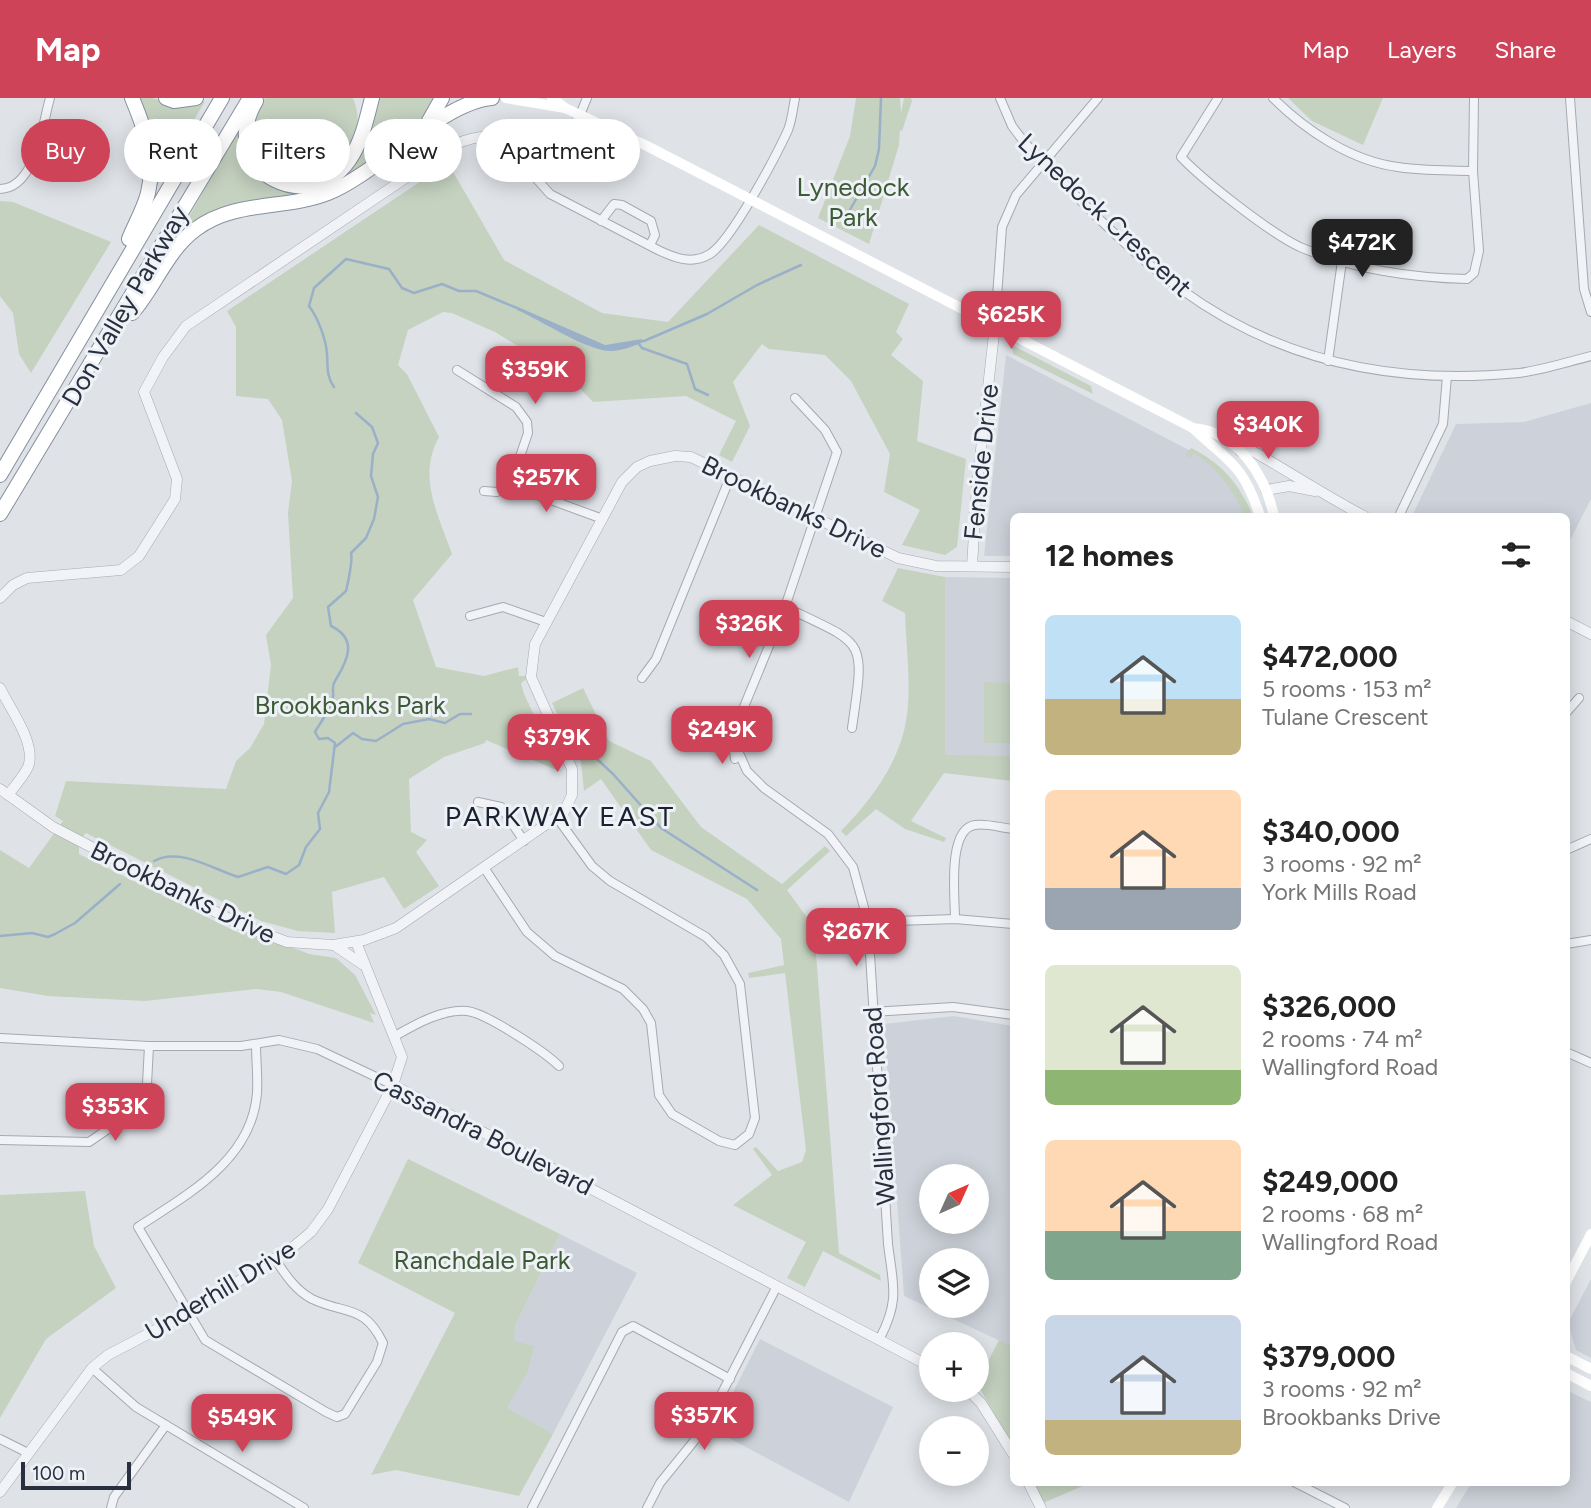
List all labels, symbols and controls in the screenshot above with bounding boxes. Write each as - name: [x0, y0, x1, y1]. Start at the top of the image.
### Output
- text: Map: [35, 30, 101, 69]
- text: Map: [1302, 35, 1349, 64]
- text: Layers: [1387, 35, 1456, 64]
- text: Share: [1494, 35, 1556, 64]
- chip: Buy: [21, 119, 110, 182]
- chip: Rent: [124, 119, 222, 182]
- chip: Filters: [236, 119, 350, 182]
- chip: New: [364, 119, 462, 182]
- chip: Apartment: [476, 119, 640, 182]
- street label: Lynedock Crescent: [1012, 126, 1199, 304]
- park label: Lynedock Park: [797, 171, 910, 233]
- street label: Don Valley Parkway: [55, 200, 195, 412]
- pin: $472K: [1313, 220, 1411, 279]
- text: $472K: [1328, 228, 1396, 256]
- pin: $625K: [962, 292, 1060, 351]
- text: $625K: [977, 300, 1045, 328]
- pin: $359K: [486, 346, 584, 406]
- text: $359K: [501, 355, 569, 383]
- street label: Fenside Drive: [957, 382, 1005, 542]
- pin: $340K: [1219, 402, 1317, 461]
- text: $340K: [1233, 410, 1303, 438]
- street label: Brookbanks Drive: [696, 448, 892, 566]
- pin: $257K: [497, 454, 595, 514]
- text: $257K: [512, 463, 580, 491]
- icon: filters: [1497, 536, 1535, 574]
- text: 12 homes: [1045, 537, 1173, 574]
- pin: $326K: [700, 601, 798, 660]
- text: $326K: [715, 609, 783, 637]
- text: $472,000: [1262, 638, 1398, 675]
- icon: home: [1101, 643, 1185, 727]
- text: 5 rooms · 153 m²: [1262, 675, 1432, 703]
- park label: Brookbanks Park: [254, 689, 446, 721]
- text: Tulane Crescent: [1262, 703, 1428, 731]
- pin: $249K: [673, 706, 771, 766]
- pin: $379K: [508, 714, 606, 774]
- text: $249K: [687, 715, 757, 743]
- text: $379K: [524, 723, 590, 751]
- district label: PARKWAY EAST: [445, 799, 675, 833]
- text: $340,000: [1262, 813, 1400, 850]
- icon: home: [1101, 818, 1185, 902]
- street label: Brookbanks Drive: [85, 833, 281, 951]
- text: 3 rooms · 92 m²: [1262, 850, 1422, 878]
- text: York Mills Road: [1262, 878, 1417, 906]
- pin: $267K: [807, 908, 905, 968]
- text: $267K: [822, 917, 890, 945]
- text: $326,000: [1262, 988, 1396, 1025]
- icon: home: [1101, 993, 1185, 1077]
- street label: Wallingford Road: [856, 1005, 902, 1207]
- text: 2 rooms · 74 m²: [1262, 1025, 1423, 1053]
- text: Wallingford Road: [1262, 1053, 1438, 1081]
- street label: Cassandra Boulevard: [367, 1064, 599, 1202]
- pin: $353K: [66, 1084, 164, 1143]
- text: $353K: [82, 1092, 149, 1120]
- text: $249,000: [1262, 1163, 1398, 1200]
- north arrow: [919, 1164, 989, 1234]
- map controls: [919, 1164, 989, 1486]
- icon: home: [1101, 1168, 1185, 1252]
- text: 2 rooms · 68 m²: [1262, 1200, 1423, 1228]
- text: Wallingford Road: [1262, 1228, 1438, 1256]
- street label: Underhill Drive: [139, 1233, 301, 1347]
- park label: Ranchdale Park: [394, 1244, 571, 1276]
- button: layers: [919, 1248, 989, 1318]
- button: +: [919, 1332, 989, 1402]
- text: $379,000: [1262, 1338, 1395, 1375]
- icon: home: [1101, 1343, 1185, 1427]
- text: 3 rooms · 92 m²: [1262, 1375, 1422, 1403]
- pin: $357K: [655, 1392, 753, 1452]
- pin: $549K: [193, 1394, 291, 1454]
- text: $357K: [671, 1401, 738, 1429]
- text: $549K: [207, 1403, 277, 1431]
- text: Brookbanks Drive: [1262, 1403, 1440, 1431]
- button: −: [919, 1416, 989, 1486]
- scale bar: [21, 1459, 131, 1491]
- text: 100 m: [32, 1462, 85, 1485]

